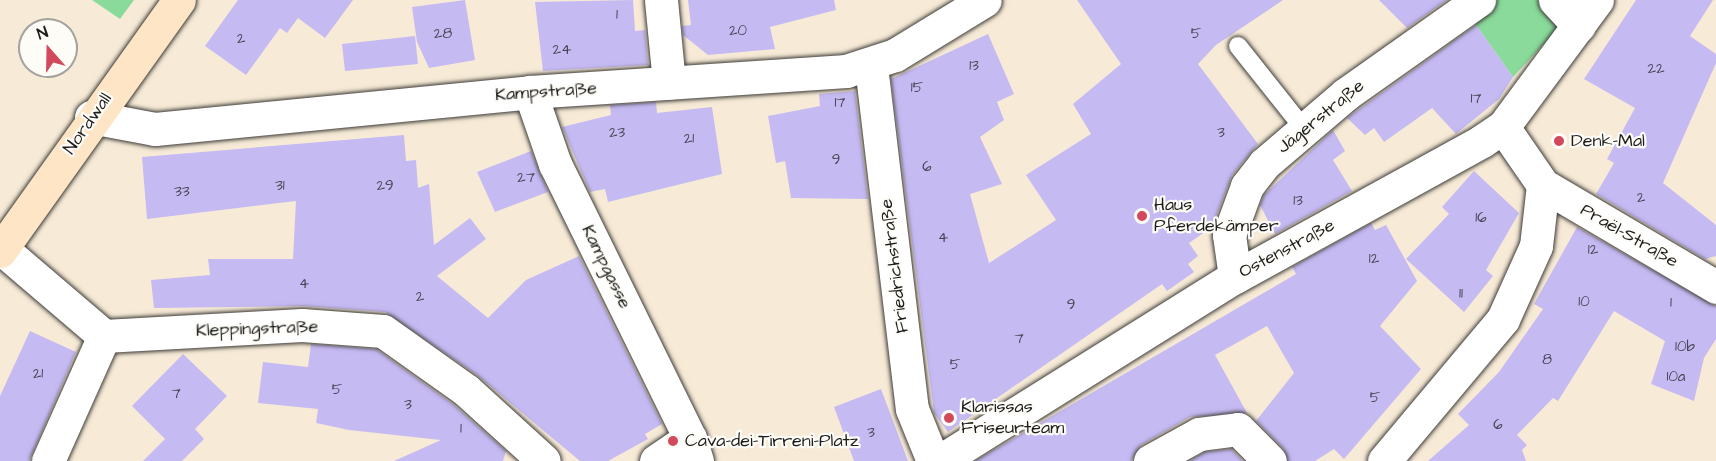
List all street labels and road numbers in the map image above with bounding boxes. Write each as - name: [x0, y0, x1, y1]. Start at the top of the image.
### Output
- street label: Jägerstraße: [1273, 75, 1369, 159]
- street label: Kampstraße: [494, 78, 598, 106]
- street label: Nordwall: [59, 89, 117, 159]
- street label: Friedrichstraße: [876, 198, 914, 334]
- street label: Praël-Straße: [1576, 199, 1682, 273]
- street label: Ostenstraße: [1236, 215, 1338, 283]
- street label: Kampgasse: [576, 222, 636, 312]
- street label: Kleppingstraße: [195, 316, 319, 342]

